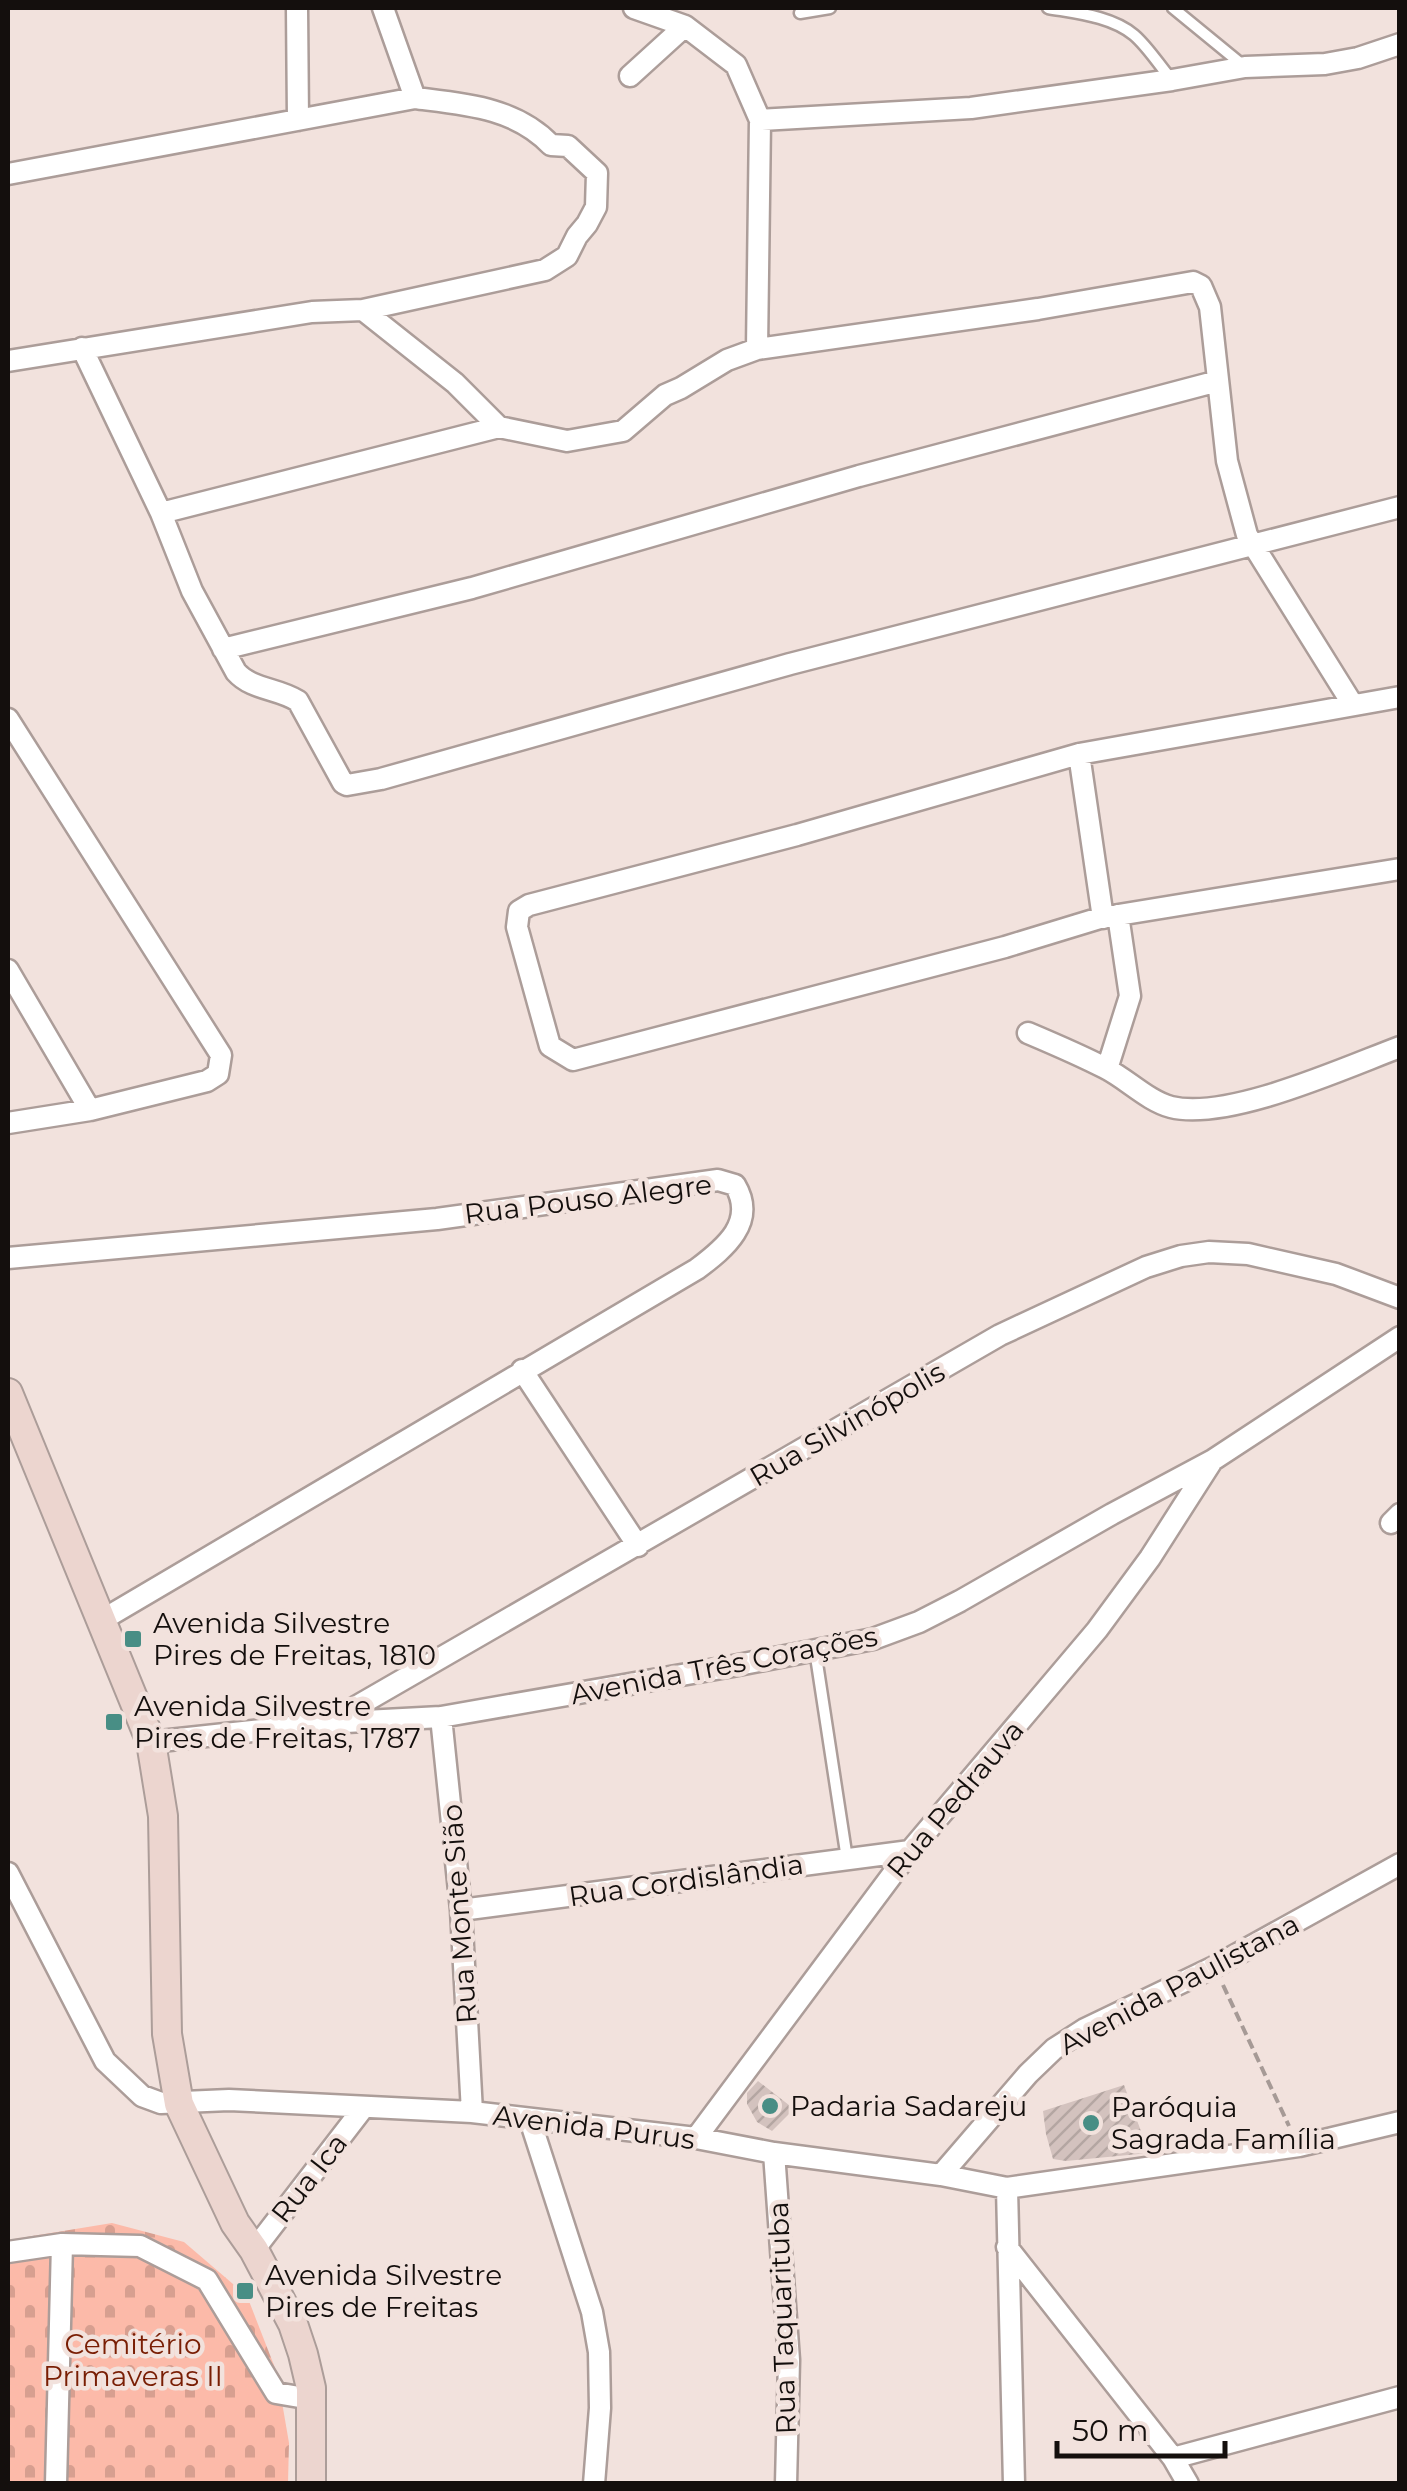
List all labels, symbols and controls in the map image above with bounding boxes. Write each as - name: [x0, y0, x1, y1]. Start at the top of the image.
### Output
- street label: Rua Pouso Alegre: [462, 1167, 714, 1231]
- street label: Rua Silvinópolis: [743, 1354, 951, 1494]
- place label: Avenida Silvestre Pires de Freitas, 1810: [153, 1606, 436, 1672]
- street label: Avenida Três Corações: [568, 1619, 880, 1711]
- marker: Avenida Silvestre Pires de Freitas, 1810: [122, 1628, 144, 1650]
- place label: Avenida Silvestre Pires de Freitas, 1787: [134, 1689, 421, 1755]
- marker: Avenida Silvestre Pires de Freitas, 1787: [103, 1711, 125, 1733]
- street label: Rua Pedrauva: [879, 1713, 1031, 1885]
- street label: Rua Monte Sião: [434, 1803, 484, 2025]
- street label: Rua Cordislândia: [566, 1847, 806, 1913]
- street label: Avenida Paulistana: [1053, 1906, 1305, 2062]
- place label: Padaria Sadareju: [790, 2089, 1027, 2123]
- place label: Paróquia Sagrada Família: [1111, 2090, 1336, 2156]
- marker: Padaria Sadareju: [759, 2095, 781, 2117]
- street label: Avenida Purus: [491, 2098, 697, 2156]
- marker: Paróquia Sagrada Família: [1080, 2112, 1102, 2134]
- street label: Rua Ica: [264, 2127, 354, 2229]
- street label: Rua Taquarituba: [761, 2201, 803, 2435]
- place label: Avenida Silvestre Pires de Freitas: [265, 2258, 502, 2324]
- marker: Avenida Silvestre Pires de Freitas: [234, 2280, 256, 2302]
- park label: Cemitério Primaveras II: [43, 2327, 223, 2393]
- scale bar: [1057, 2396, 1224, 2458]
- text: 50 m: [1072, 2412, 1149, 2449]

